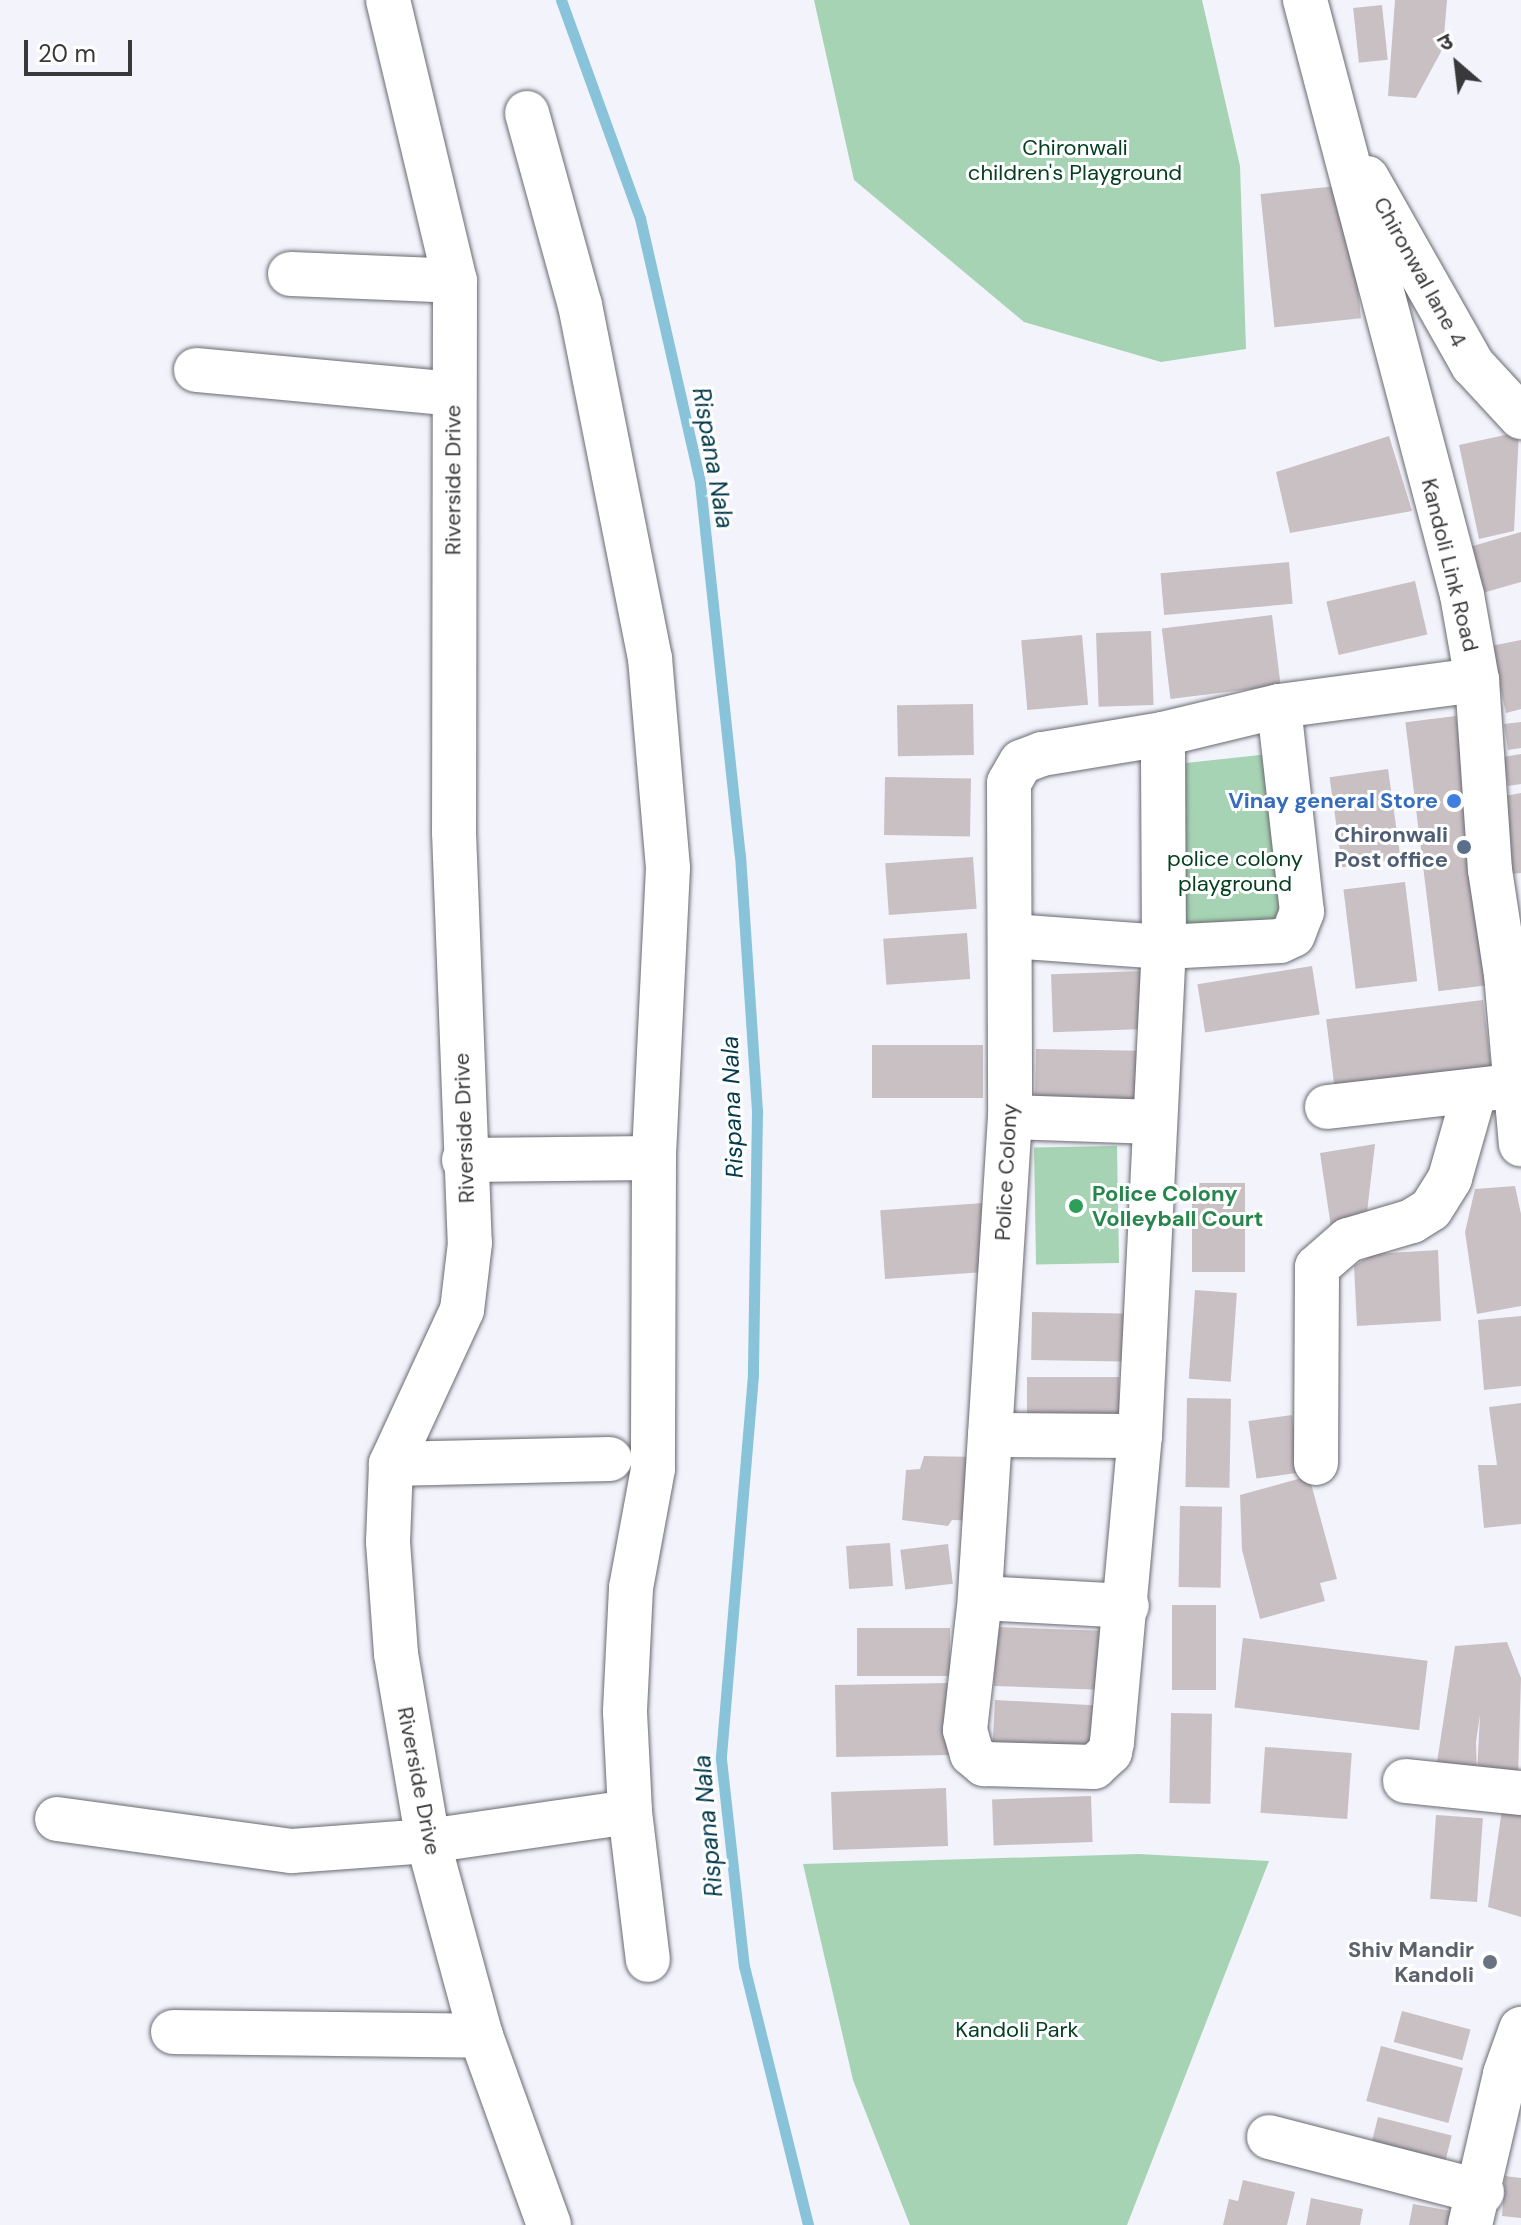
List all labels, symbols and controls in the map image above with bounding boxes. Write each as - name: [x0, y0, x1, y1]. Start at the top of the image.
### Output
- scale bar: [28, 24, 136, 74]
- north arrow: [1417, 24, 1497, 104]
- text: उ: [1433, 27, 1458, 58]
- text: 20 m: [38, 38, 96, 69]
- park label: Chironwali children's Playground: [968, 134, 1182, 186]
- street label: Chironwal lane 4: [1368, 192, 1472, 352]
- water label: Rispana Nala: [686, 385, 740, 531]
- street label: Riverside Drive: [440, 405, 466, 555]
- street label: Kandoli Link Road: [1416, 476, 1484, 654]
- place label: Vinay general Store: [1228, 788, 1438, 814]
- marker: Vinay general Store: [1445, 792, 1463, 810]
- place label: Chironwali Post office: [1334, 821, 1448, 872]
- marker: Chironwali Post office: [1455, 838, 1473, 856]
- park label: police colony playground: [1167, 845, 1303, 896]
- water label: Rispana Nala: [715, 1035, 749, 1179]
- street label: Riverside Drive: [448, 1052, 480, 1204]
- street label: Police Colony: [989, 1103, 1023, 1241]
- place label: Police Colony Volleyball Court: [1092, 1180, 1263, 1232]
- marker: Police Colony Volleyball Court: [1067, 1197, 1085, 1215]
- street label: Riverside Drive: [392, 1705, 446, 1857]
- water label: Rispana Nala: [687, 1754, 729, 1898]
- place label: Shiv Mandir Kandoli: [1348, 1936, 1474, 1988]
- marker: Shiv Mandir Kandoli: [1481, 1953, 1499, 1971]
- park label: Kandoli Park: [955, 2017, 1079, 2043]

